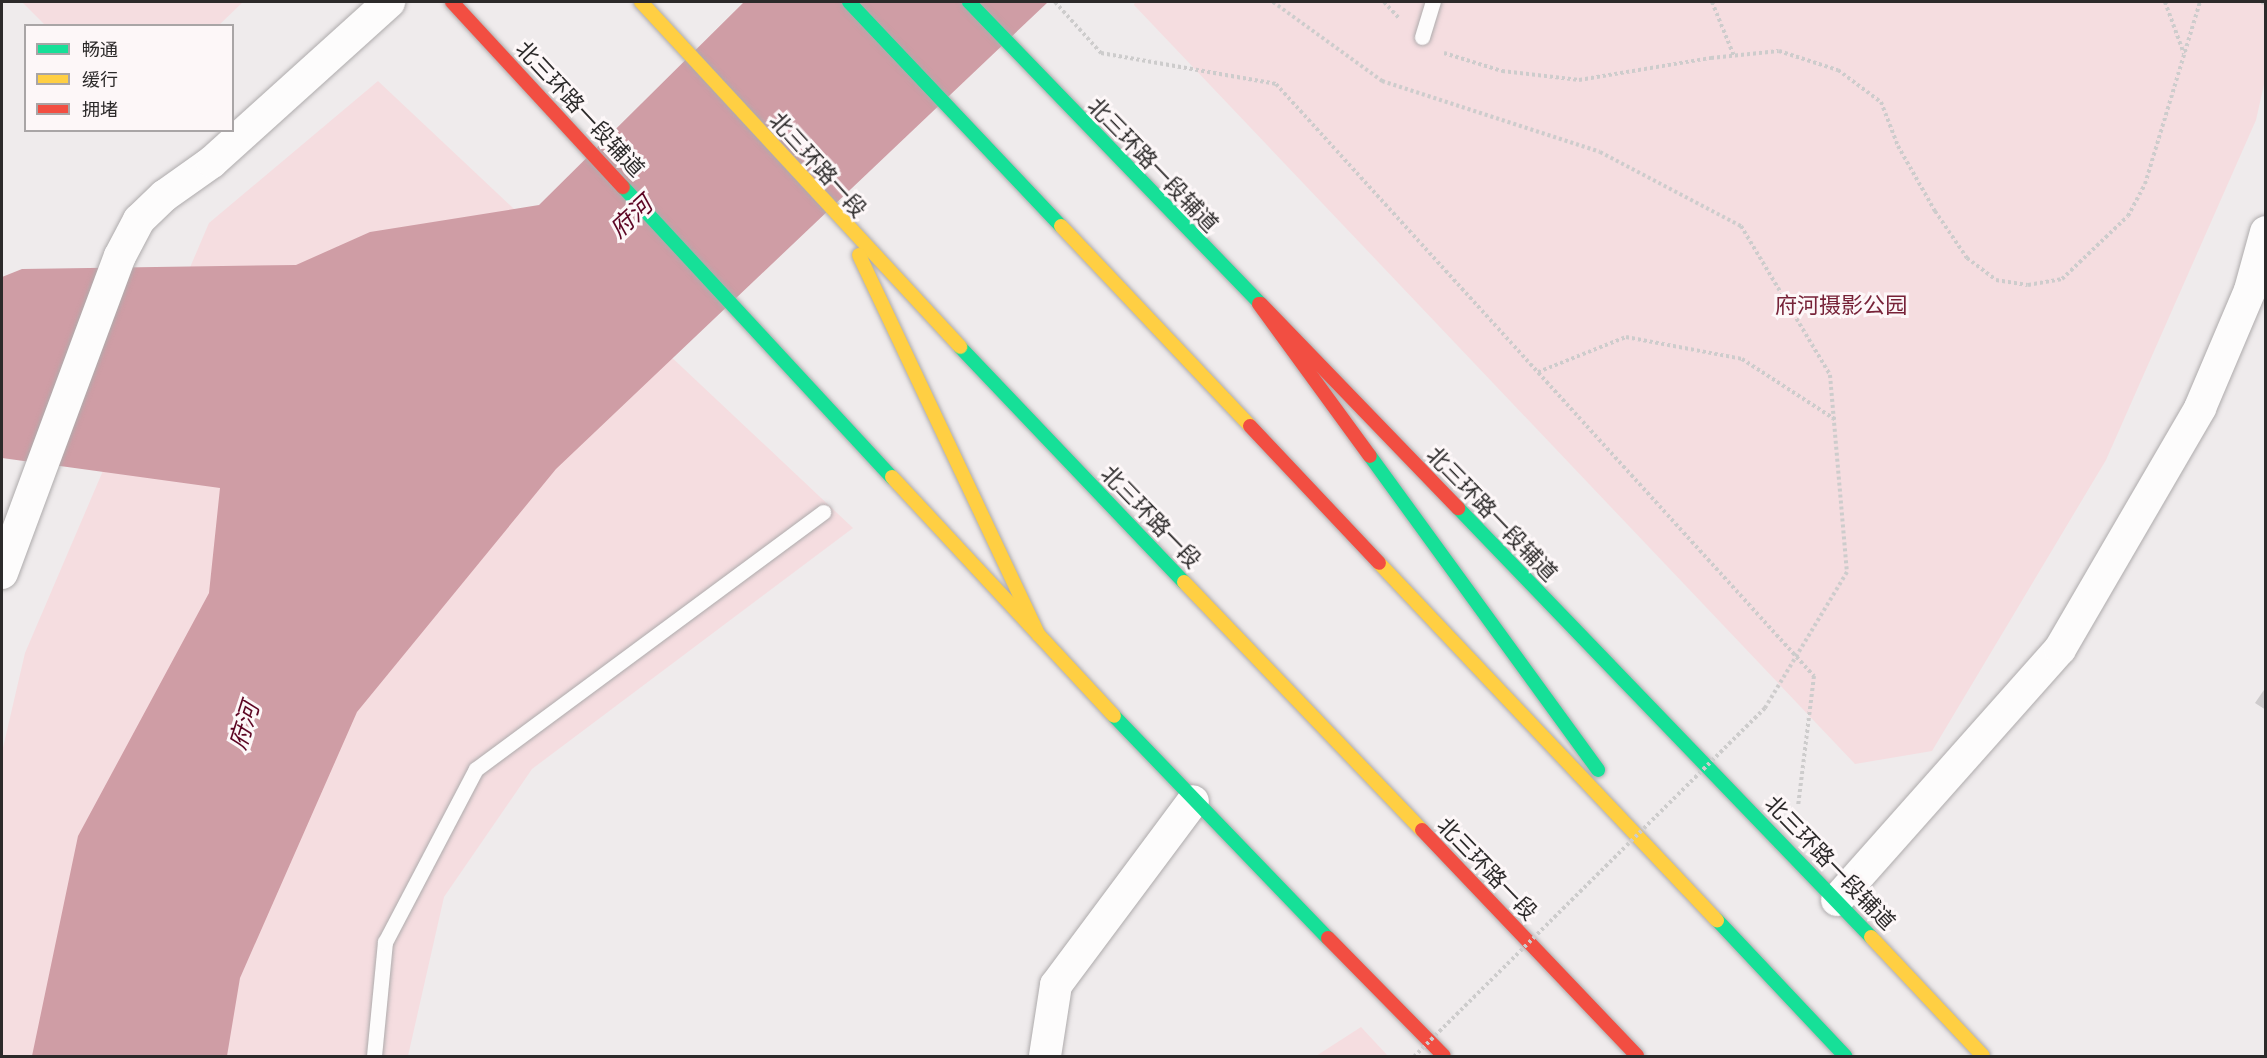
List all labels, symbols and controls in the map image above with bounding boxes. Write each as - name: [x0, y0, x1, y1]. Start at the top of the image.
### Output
- legend: [24, 24, 234, 132]
- street label: 北三环路一段辅道: [510, 36, 650, 182]
- text: 畅通: [82, 37, 118, 63]
- text: 缓行: [82, 67, 118, 93]
- street label: 北三环路一段辅道: [1082, 93, 1224, 237]
- text: 拥堵: [82, 97, 118, 123]
- street label: 北三环路一段: [764, 107, 872, 223]
- water label: 府河: [604, 190, 658, 244]
- park label: 府河摄影公园: [1775, 293, 1907, 319]
- street label: 北三环路一段辅道: [1421, 442, 1563, 586]
- street label: 北三环路一段: [1096, 460, 1206, 574]
- water label: 府河: [223, 699, 265, 753]
- street label: 北三环路一段辅道: [1759, 791, 1901, 935]
- street label: 北三环路一段: [1432, 812, 1542, 926]

